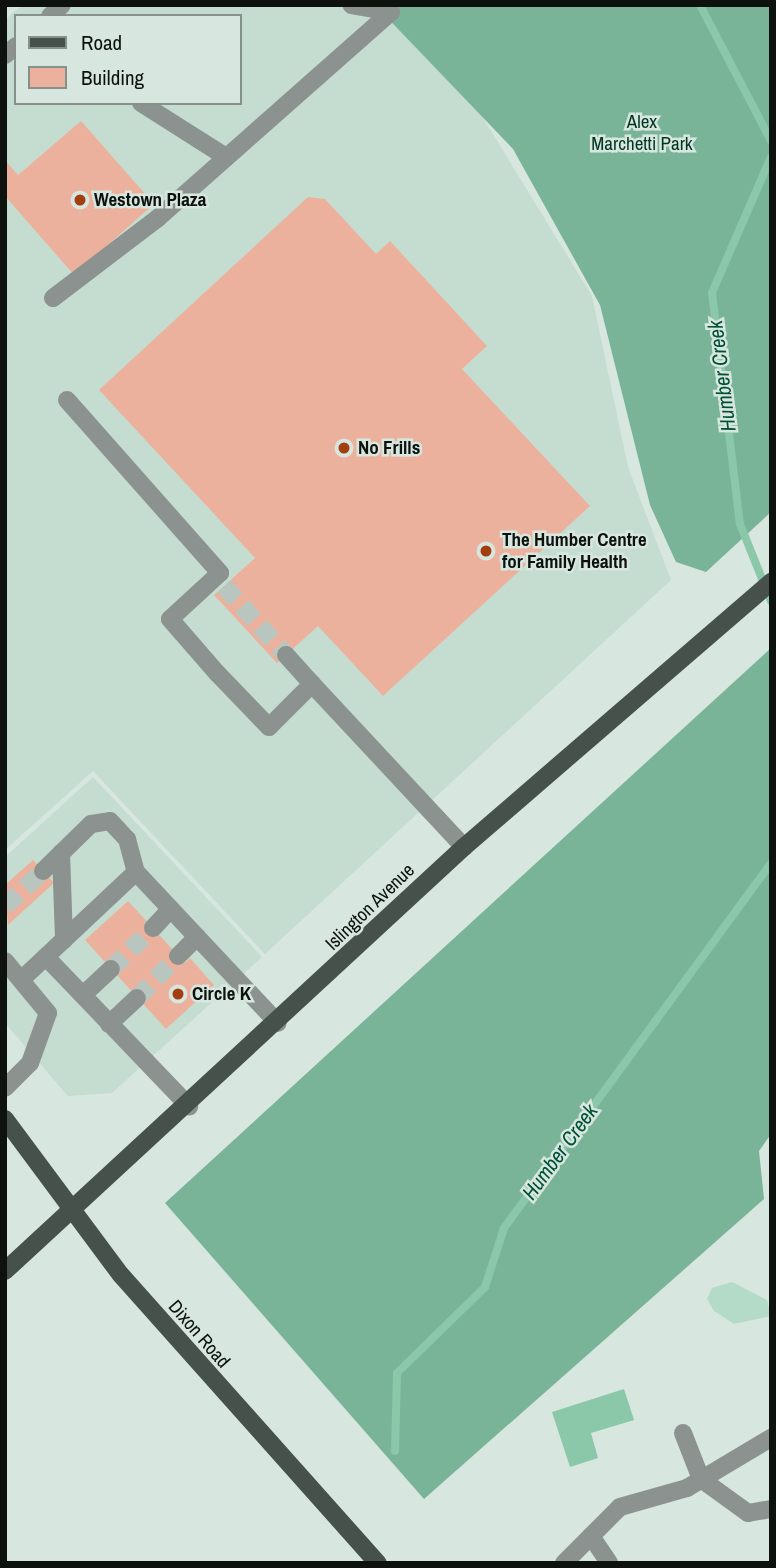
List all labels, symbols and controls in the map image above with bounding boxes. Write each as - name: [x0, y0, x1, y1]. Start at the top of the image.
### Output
- legend: [14, 14, 242, 105]
- text: Road: [81, 28, 122, 57]
- text: Building: [81, 63, 144, 92]
- park label: Alex Marchetti Park: [591, 111, 693, 155]
- place label: Westown Plaza: [94, 189, 206, 211]
- marker: Westown Plaza: [72, 192, 88, 208]
- water label: Humber Creek: [703, 319, 741, 433]
- place label: No Frills: [358, 437, 420, 459]
- marker: No Frills: [336, 440, 352, 456]
- place label: The Humber Centre for Family Health: [502, 529, 647, 573]
- marker: The Humber Centre for Family Health: [476, 541, 496, 561]
- street label: Islington Avenue: [320, 859, 420, 955]
- place label: Circle K: [192, 983, 251, 1005]
- marker: Circle K: [170, 986, 186, 1002]
- water label: Humber Creek: [517, 1099, 603, 1205]
- street label: Dixon Road: [163, 1295, 235, 1373]

